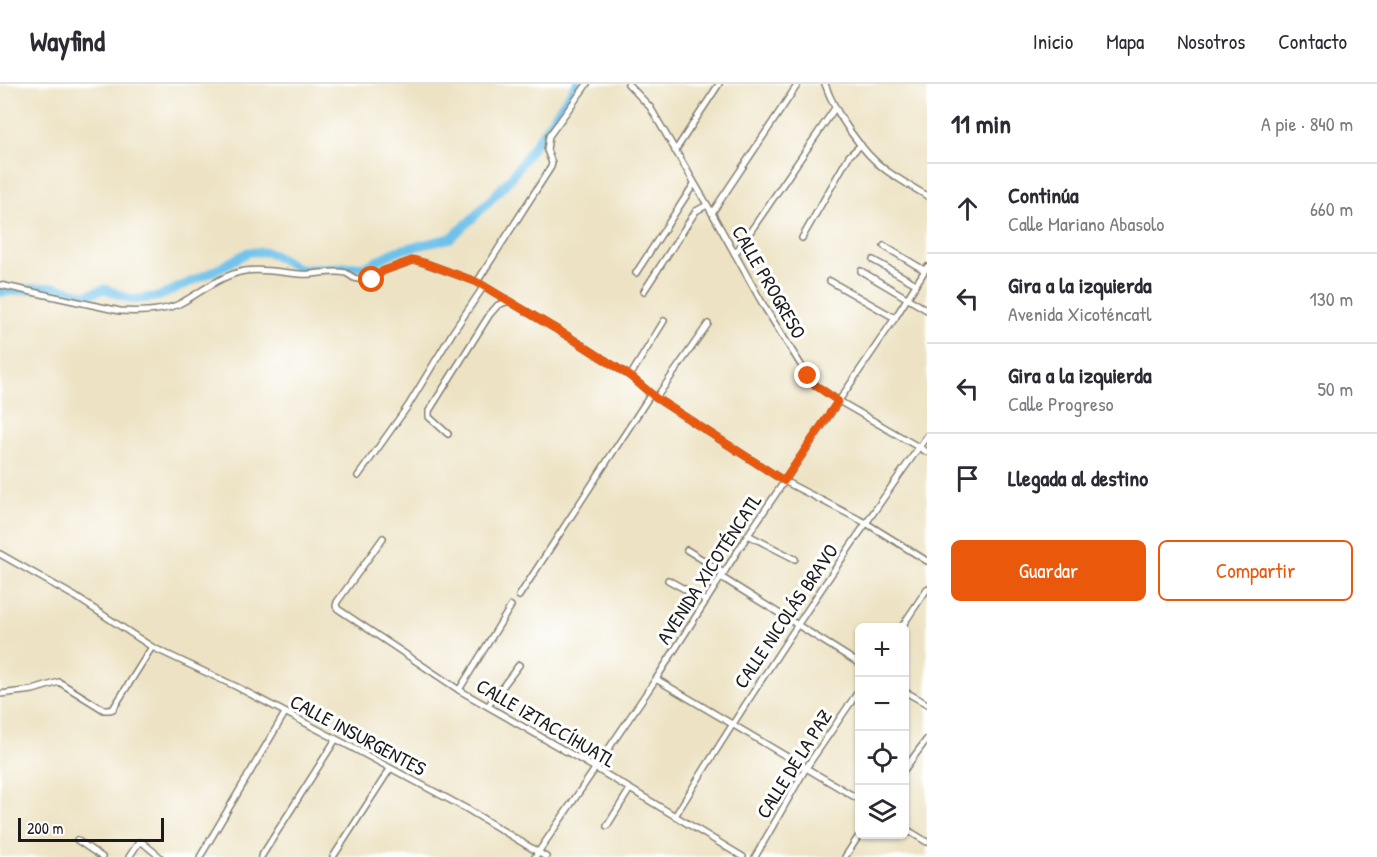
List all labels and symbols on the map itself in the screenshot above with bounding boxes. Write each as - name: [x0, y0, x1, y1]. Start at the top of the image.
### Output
- street label: CALLE PROGRESO: [726, 220, 813, 343]
- route start: [358, 266, 384, 292]
- route end: [794, 362, 820, 388]
- street label: AVENIDA XICOTÉNCATL: [650, 488, 767, 649]
- street label: CALLE NICOLÁS BRAVO: [727, 538, 844, 693]
- street label: CALLE IZTACCÍHUATL: [472, 672, 621, 773]
- street label: CALLE INSURGENTES: [286, 687, 431, 782]
- street label: CALLE DE LA PAZ: [749, 704, 838, 823]
- scale bar: [18, 815, 164, 842]

